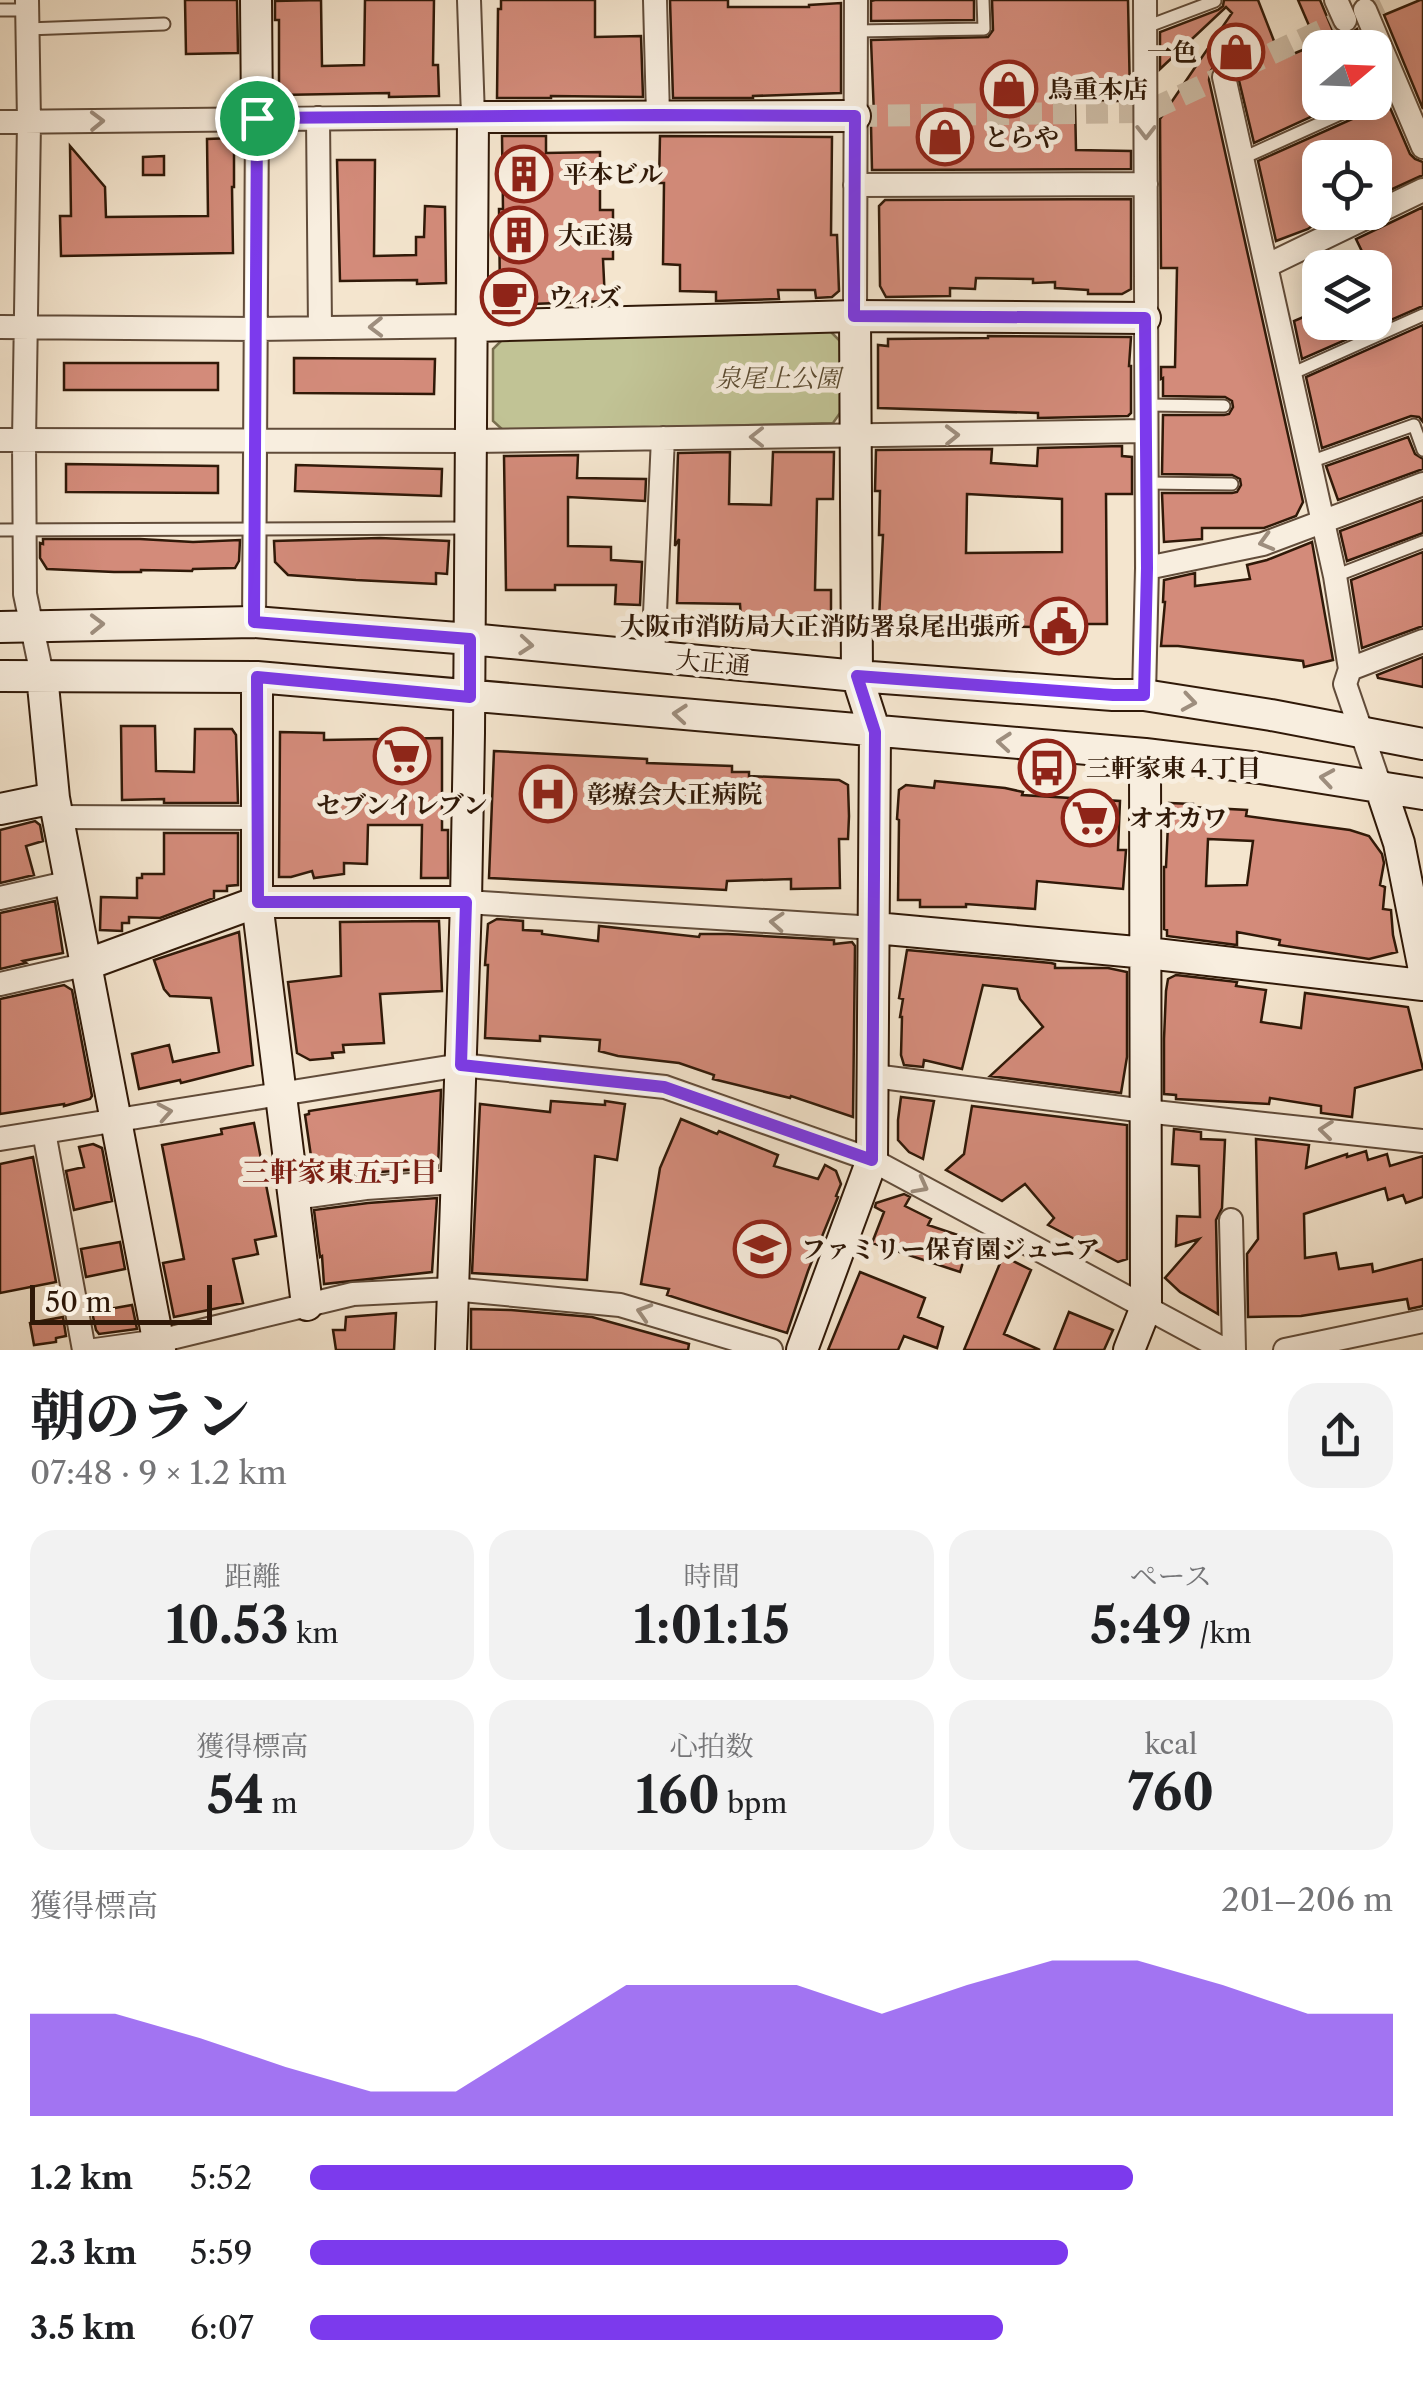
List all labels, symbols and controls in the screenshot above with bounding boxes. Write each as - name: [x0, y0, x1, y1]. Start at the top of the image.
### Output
- shop icon: 一色: [1206, 22, 1266, 82]
- north arrow: [1302, 30, 1392, 120]
- map controls: [1302, 30, 1392, 340]
- place label: 一色: [1147, 37, 1197, 68]
- shop icon: 鳥重本店: [979, 59, 1039, 119]
- place label: 鳥重本店: [1048, 74, 1148, 105]
- pin: [215, 76, 300, 161]
- icon: arrive: [230, 91, 285, 146]
- shop icon: とらや: [915, 107, 975, 167]
- one-way arrow: [90, 110, 106, 132]
- place label: とらや: [984, 122, 1059, 153]
- one-way arrow: [1135, 126, 1157, 141]
- button: locate: [1302, 140, 1392, 230]
- building icon: 平本ビル: [494, 144, 554, 204]
- place label: 平本ビル: [563, 159, 663, 190]
- building icon: 大正湯: [489, 205, 549, 265]
- place label: 大正湯: [558, 220, 633, 251]
- button: layers: [1302, 250, 1392, 340]
- cafe icon: ウィズ: [479, 267, 539, 327]
- place label: ウィズ: [548, 282, 622, 313]
- one-way arrow: [368, 316, 384, 338]
- park label: 泉尾上公園: [715, 363, 844, 394]
- one-way arrow: [945, 424, 961, 445]
- one-way arrow: [749, 426, 764, 448]
- one-way arrow: [1258, 530, 1275, 551]
- public building icon: 大阪市消防局大正消防署泉尾出張所: [1029, 596, 1089, 656]
- place label: 大阪市消防局大正消防署泉尾出張所: [620, 611, 1020, 642]
- one-way arrow: [90, 613, 106, 635]
- one-way arrow: [519, 634, 535, 656]
- street label: 大正通: [674, 644, 752, 682]
- one-way arrow: [1180, 691, 1197, 712]
- one-way arrow: [672, 704, 688, 726]
- supermarket icon: セブンイレブン: [372, 726, 432, 786]
- one-way arrow: [995, 732, 1011, 754]
- bus stop icon: 三軒家東４丁目: [1017, 738, 1077, 798]
- place label: 三軒家東４丁目: [1086, 753, 1261, 784]
- hospital icon: 彰療会大正病院: [518, 764, 578, 824]
- one-way arrow: [1319, 768, 1335, 789]
- place label: 彰療会大正病院: [587, 779, 762, 810]
- supermarket icon: オオカワ: [1060, 788, 1120, 848]
- place label: セブンイレブン: [316, 790, 488, 821]
- place label: オオカワ: [1129, 803, 1228, 834]
- one-way arrow: [769, 912, 785, 933]
- one-way arrow: [157, 1102, 174, 1123]
- one-way arrow: [1318, 1120, 1334, 1141]
- district label: 三軒家東五丁目: [242, 1155, 438, 1189]
- one-way arrow: [911, 1174, 929, 1193]
- school or university icon: ファミリー保育園ジュニア: [732, 1219, 792, 1279]
- place label: ファミリー保育園ジュニア: [801, 1234, 1100, 1265]
- scale bar: [30, 1280, 212, 1324]
- text: 50 m: [45, 1285, 112, 1319]
- one-way arrow: [637, 1303, 654, 1324]
- text: 朝のラン: [30, 1382, 250, 1449]
- button: share: [1288, 1383, 1393, 1488]
- text: 07:48 · 9 × 1.2 km: [30, 1453, 287, 1492]
- text: 距離: [224, 1559, 280, 1593]
- text: 時間: [683, 1559, 740, 1593]
- text: ペース: [1130, 1559, 1212, 1593]
- text: 10.53: [166, 1594, 289, 1656]
- text: 1:01:15: [633, 1594, 790, 1656]
- text: 5:49: [1090, 1594, 1192, 1656]
- text: km: [289, 1616, 339, 1650]
- text: /km: [1192, 1616, 1252, 1650]
- text: kcal: [1144, 1727, 1197, 1761]
- text: 獲得標高: [196, 1729, 308, 1763]
- text: 心拍数: [669, 1729, 754, 1763]
- text: 760: [1128, 1761, 1214, 1823]
- text: 54: [207, 1764, 264, 1826]
- text: 160: [636, 1764, 720, 1826]
- text: m: [264, 1786, 298, 1820]
- text: bpm: [720, 1786, 787, 1820]
- text: 201–206 m: [1221, 1880, 1393, 1919]
- text: 獲得標高: [30, 1886, 158, 1925]
- text: 1.2 km: [30, 2158, 133, 2197]
- text: 5:52: [190, 2158, 252, 2197]
- text: 2.3 km: [30, 2233, 137, 2272]
- text: 5:59: [190, 2233, 252, 2272]
- text: 3.5 km: [30, 2308, 136, 2347]
- text: 6:07: [190, 2308, 254, 2347]

